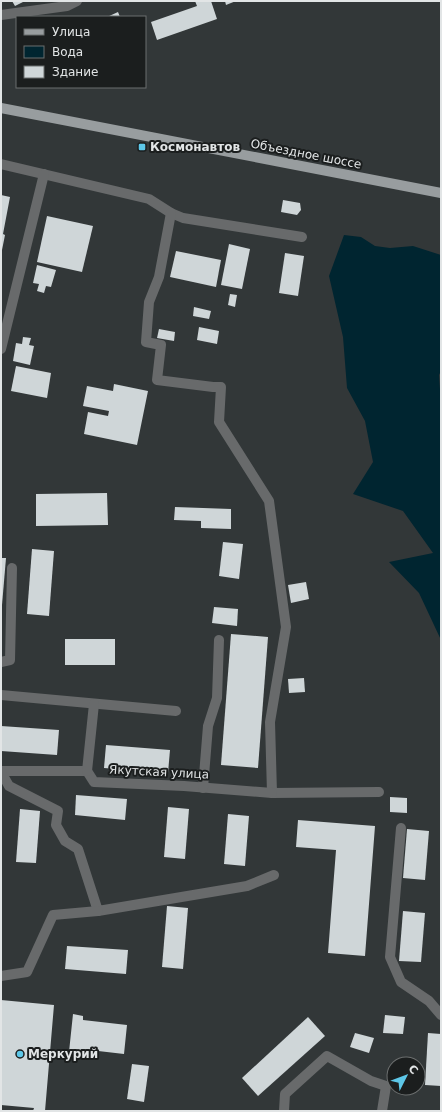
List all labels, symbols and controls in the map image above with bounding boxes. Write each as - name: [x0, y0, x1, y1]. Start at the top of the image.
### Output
- legend: [16, 16, 146, 88]
- text: Улица: [52, 25, 90, 39]
- text: Вода: [52, 45, 83, 59]
- text: Здание: [52, 65, 98, 79]
- street label: Объездное шоссе: [249, 136, 363, 172]
- place label: Космонавтов: [150, 140, 240, 154]
- marker: Космонавтов: [137, 142, 147, 152]
- street label: Якутская улица: [109, 762, 209, 782]
- place label: Меркурий: [28, 1047, 98, 1061]
- marker: Меркурий: [15, 1049, 25, 1059]
- north arrow: [386, 1056, 426, 1096]
- text: С: [406, 1062, 421, 1077]

